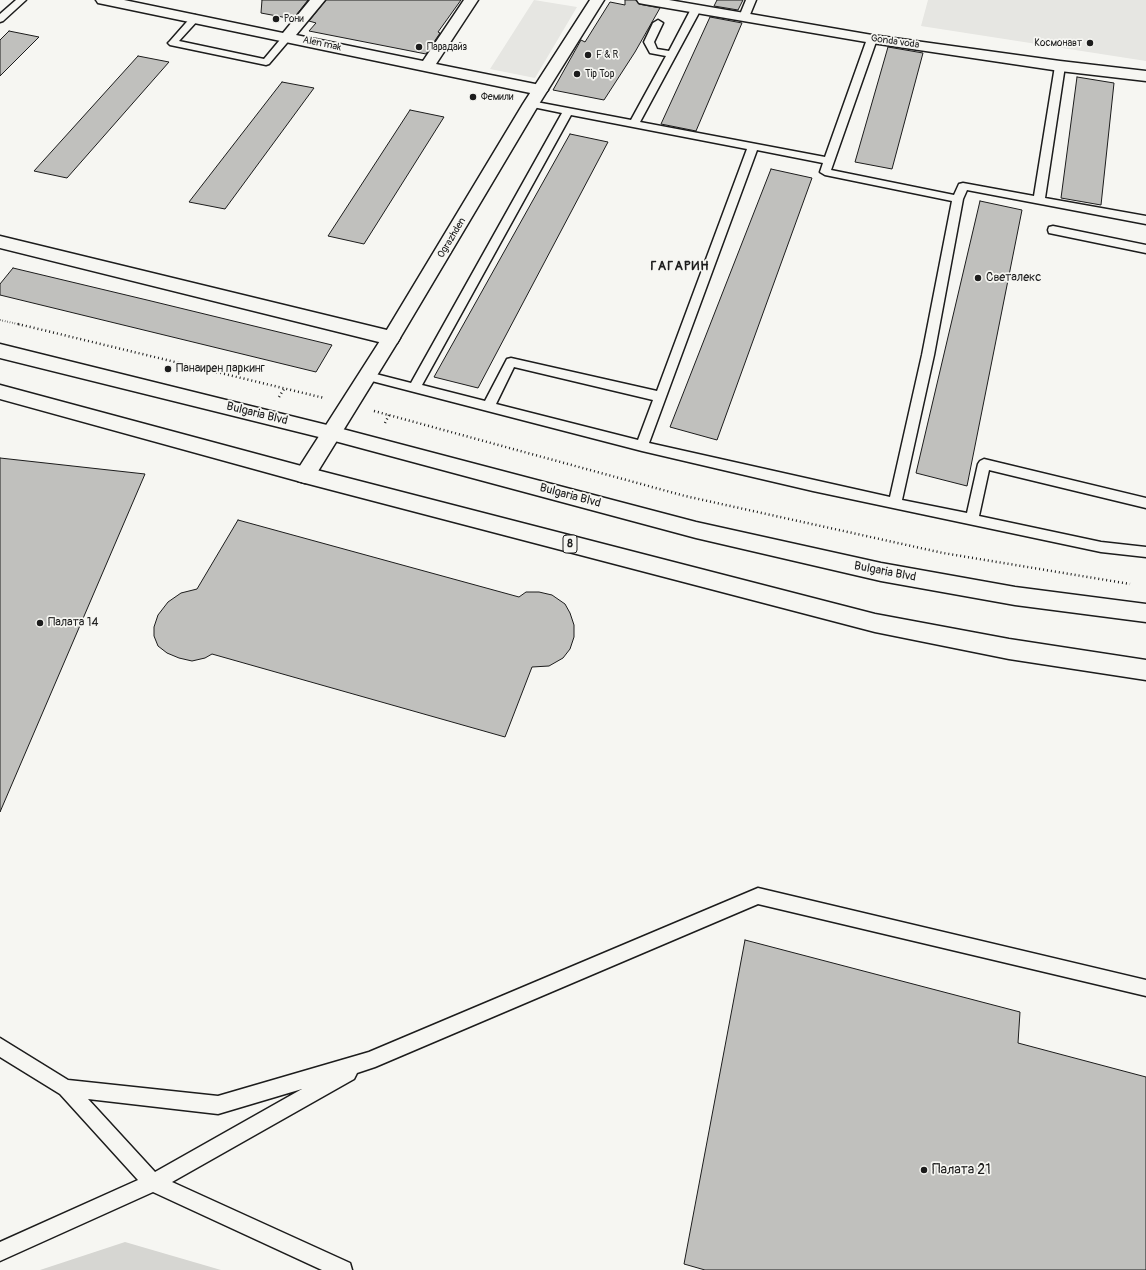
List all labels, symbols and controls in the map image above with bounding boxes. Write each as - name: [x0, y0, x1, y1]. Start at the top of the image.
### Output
- place label: Рони: [284, 13, 304, 25]
- marker: Рони: [271, 14, 281, 24]
- street label: Gonda voda: [870, 33, 920, 51]
- street label: Alen mak: [302, 34, 342, 54]
- place label: Космонавт: [1034, 37, 1082, 49]
- marker: Космонавт: [1085, 38, 1095, 48]
- place label: Парадайз: [427, 41, 467, 53]
- marker: Парадайз: [414, 42, 424, 52]
- place label: F & R: [596, 49, 618, 61]
- marker: F & R: [583, 50, 593, 60]
- place label: Tip Top: [585, 68, 615, 80]
- marker: Tip Top: [572, 69, 582, 79]
- place label: Фемили: [481, 91, 513, 103]
- marker: Фемили: [468, 92, 478, 102]
- street label: Ograzhden: [435, 216, 469, 260]
- district label: ГАГАРИН: [651, 259, 709, 275]
- place label: Светалекс: [986, 271, 1041, 285]
- marker: Светалекс: [973, 273, 983, 283]
- place label: Панаирен паркинг: [176, 362, 265, 376]
- marker: Панаирен паркинг: [163, 364, 173, 374]
- street label: Bulgaria Blvd: [225, 399, 289, 429]
- street label: Bulgaria Blvd: [538, 481, 602, 511]
- road number: 8: [563, 535, 577, 553]
- street label: Bulgaria Blvd: [853, 559, 917, 585]
- place label: Палата 14: [48, 616, 99, 630]
- marker: Палата 14: [35, 618, 45, 628]
- place label: Палата 21: [932, 1162, 991, 1178]
- marker: Палата 21: [919, 1165, 929, 1175]

